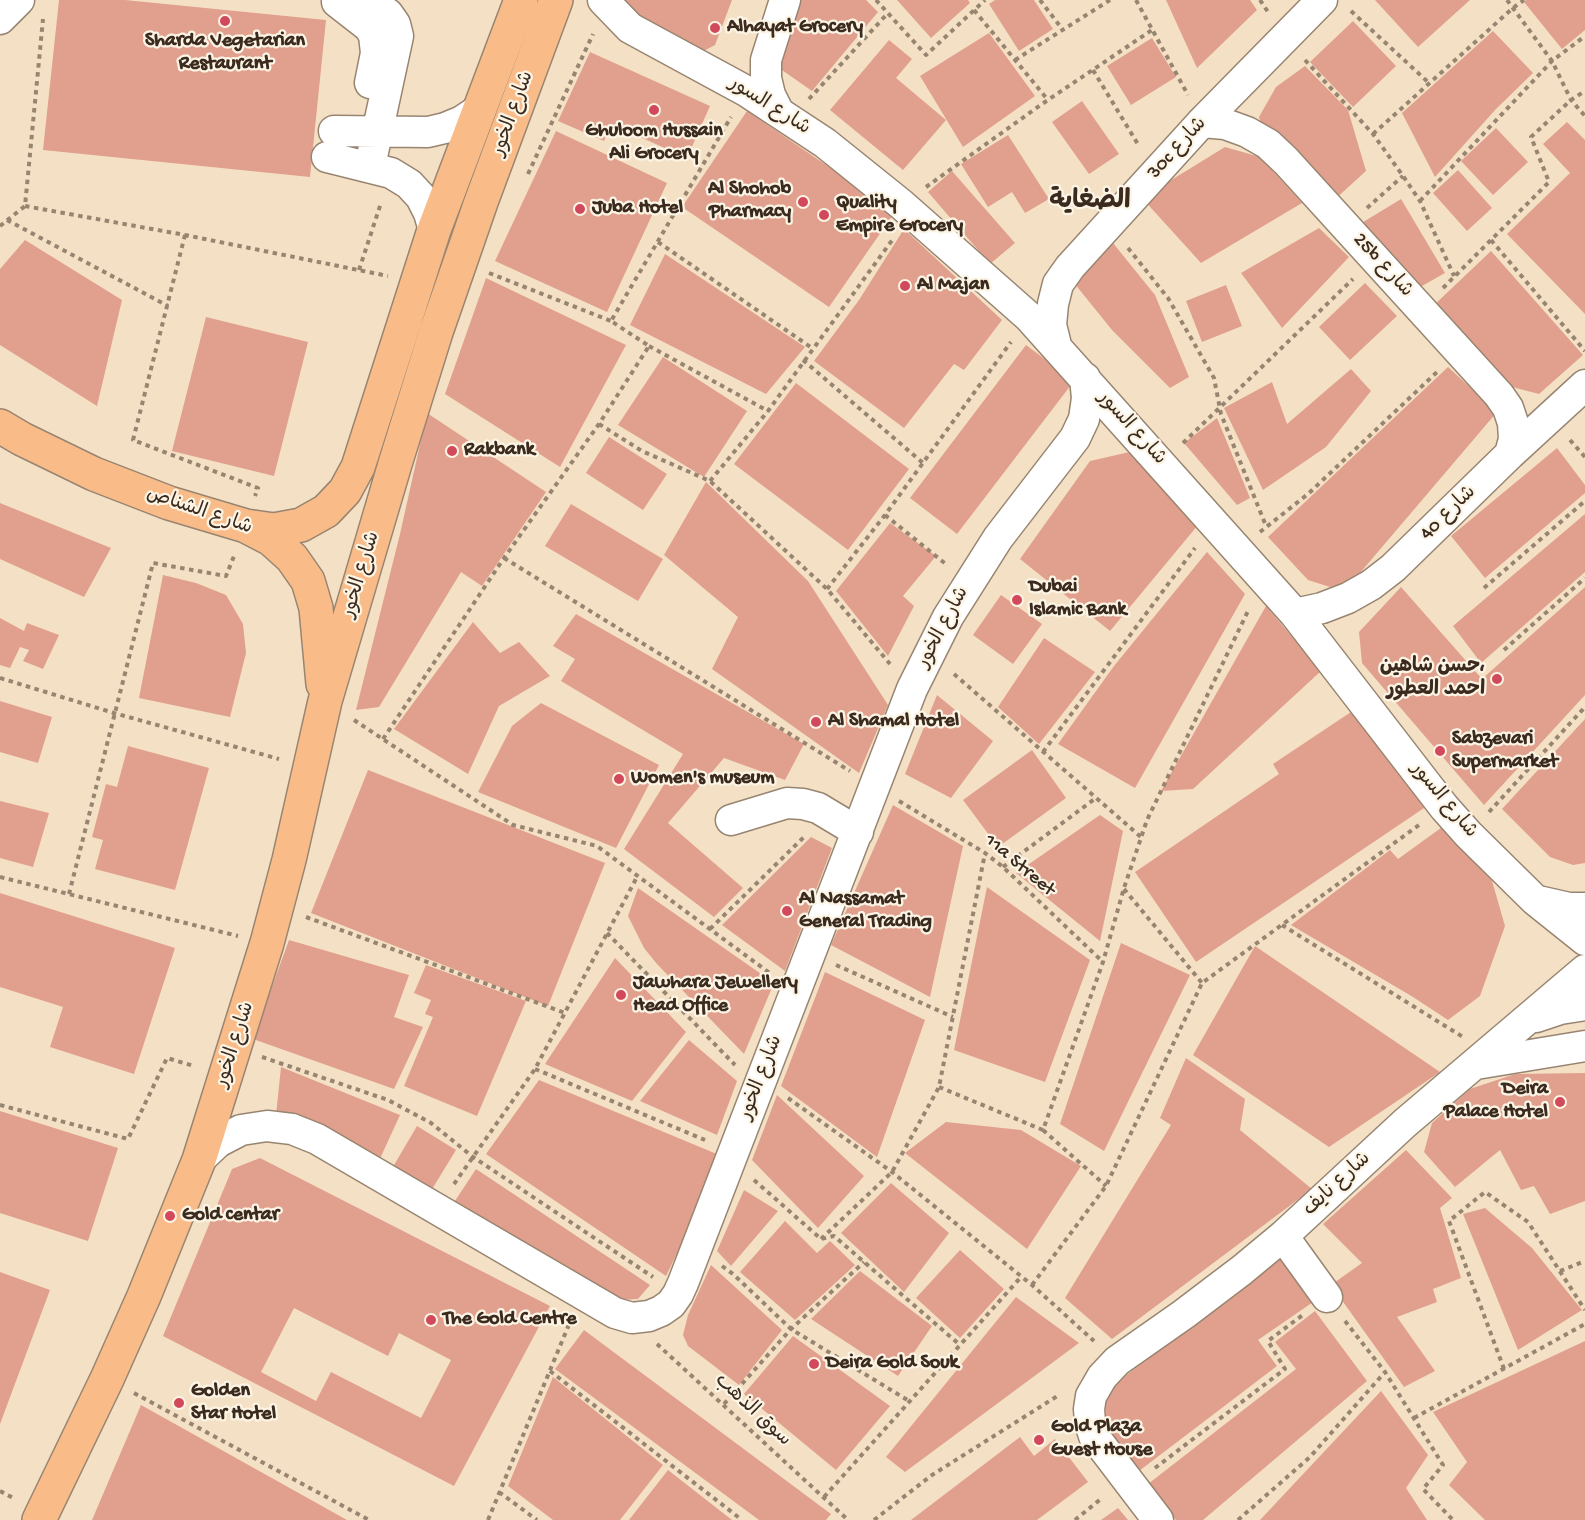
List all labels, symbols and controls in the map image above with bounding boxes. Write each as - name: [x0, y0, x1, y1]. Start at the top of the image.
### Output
- marker: Sharda Vegetarian Restaurant: [218, 14, 232, 28]
- place label: Alhayat Grocery: [727, 16, 863, 40]
- marker: Alhayat Grocery: [708, 21, 722, 35]
- place label: Sharda Vegetarian Restaurant: [145, 30, 305, 77]
- street label: شارع الخور: [488, 68, 540, 160]
- street label: شارع السور: [724, 73, 814, 141]
- marker: Ghuloom Hussain Ali Grocery: [647, 103, 661, 117]
- street label: 30c شارع: [1143, 113, 1213, 185]
- place label: Ghuloom Hussain Ali Grocery: [585, 120, 723, 167]
- place label: Al Shohob Pharmacy: [708, 178, 791, 225]
- district label: الضغاية: [1049, 187, 1131, 219]
- place label: Quality Empire Grocery: [836, 192, 963, 239]
- marker: Al Shohob Pharmacy: [796, 195, 810, 209]
- place label: Juba Hotel: [592, 197, 683, 221]
- marker: Juba Hotel: [573, 202, 587, 216]
- marker: Quality Empire Grocery: [817, 208, 831, 222]
- street label: 25b شارع: [1347, 229, 1417, 303]
- place label: Al Majan: [917, 274, 989, 298]
- marker: Al Majan: [898, 279, 912, 293]
- street label: شارع السور: [1091, 387, 1171, 471]
- place label: Rakbank: [464, 439, 535, 463]
- marker: Rakbank: [445, 444, 459, 458]
- street label: شارع 40: [1416, 481, 1482, 547]
- street label: شارع الشناص: [143, 483, 255, 541]
- street label: شارع الخور: [338, 529, 386, 621]
- place label: Dubai Islamic Bank: [1029, 576, 1126, 623]
- street label: شارع الخور: [913, 583, 975, 673]
- marker: Dubai Islamic Bank: [1010, 593, 1024, 607]
- place label: حسن شاهين، احمد العطور: [1380, 656, 1485, 703]
- marker: حسن شاهين، احمد العطور: [1490, 672, 1504, 686]
- place label: Al Shamal Hotel: [828, 710, 959, 734]
- marker: Al Shamal Hotel: [809, 715, 823, 729]
- place label: Sabzevari Supermarket: [1452, 728, 1558, 775]
- marker: Sabzevari Supermarket: [1433, 744, 1447, 758]
- street label: شارع السور: [1404, 758, 1482, 844]
- place label: Women's museum: [631, 767, 774, 791]
- marker: Women's museum: [612, 772, 626, 786]
- street label: 11a Street: [979, 829, 1059, 903]
- place label: Al Nassamat General Trading: [799, 888, 932, 935]
- marker: Al Nassamat General Trading: [780, 904, 794, 918]
- place label: Jawhara Jewellery Head Office: [633, 972, 798, 1019]
- marker: Jawhara Jewellery Head Office: [614, 988, 628, 1002]
- street label: شارع الخور: [211, 999, 261, 1091]
- street label: شارع الخور: [735, 1032, 789, 1124]
- place label: Deira Palace Hotel: [1444, 1078, 1548, 1125]
- marker: Deira Palace Hotel: [1553, 1095, 1567, 1109]
- street label: شارع نايف: [1299, 1148, 1377, 1222]
- place label: Gold centar: [182, 1204, 279, 1228]
- marker: Gold centar: [163, 1209, 177, 1223]
- place label: The Gold Centre: [443, 1308, 577, 1332]
- marker: The Gold Centre: [424, 1313, 438, 1327]
- place label: Deira Gold Souk: [826, 1352, 958, 1376]
- marker: Deira Gold Souk: [807, 1357, 821, 1371]
- street label: سوق الذهب: [709, 1369, 795, 1453]
- place label: Golden Star Hotel: [191, 1380, 276, 1427]
- marker: Golden Star Hotel: [172, 1396, 186, 1410]
- place label: Gold Plaza Guest House: [1051, 1416, 1152, 1463]
- marker: Gold Plaza Guest House: [1032, 1433, 1046, 1447]

